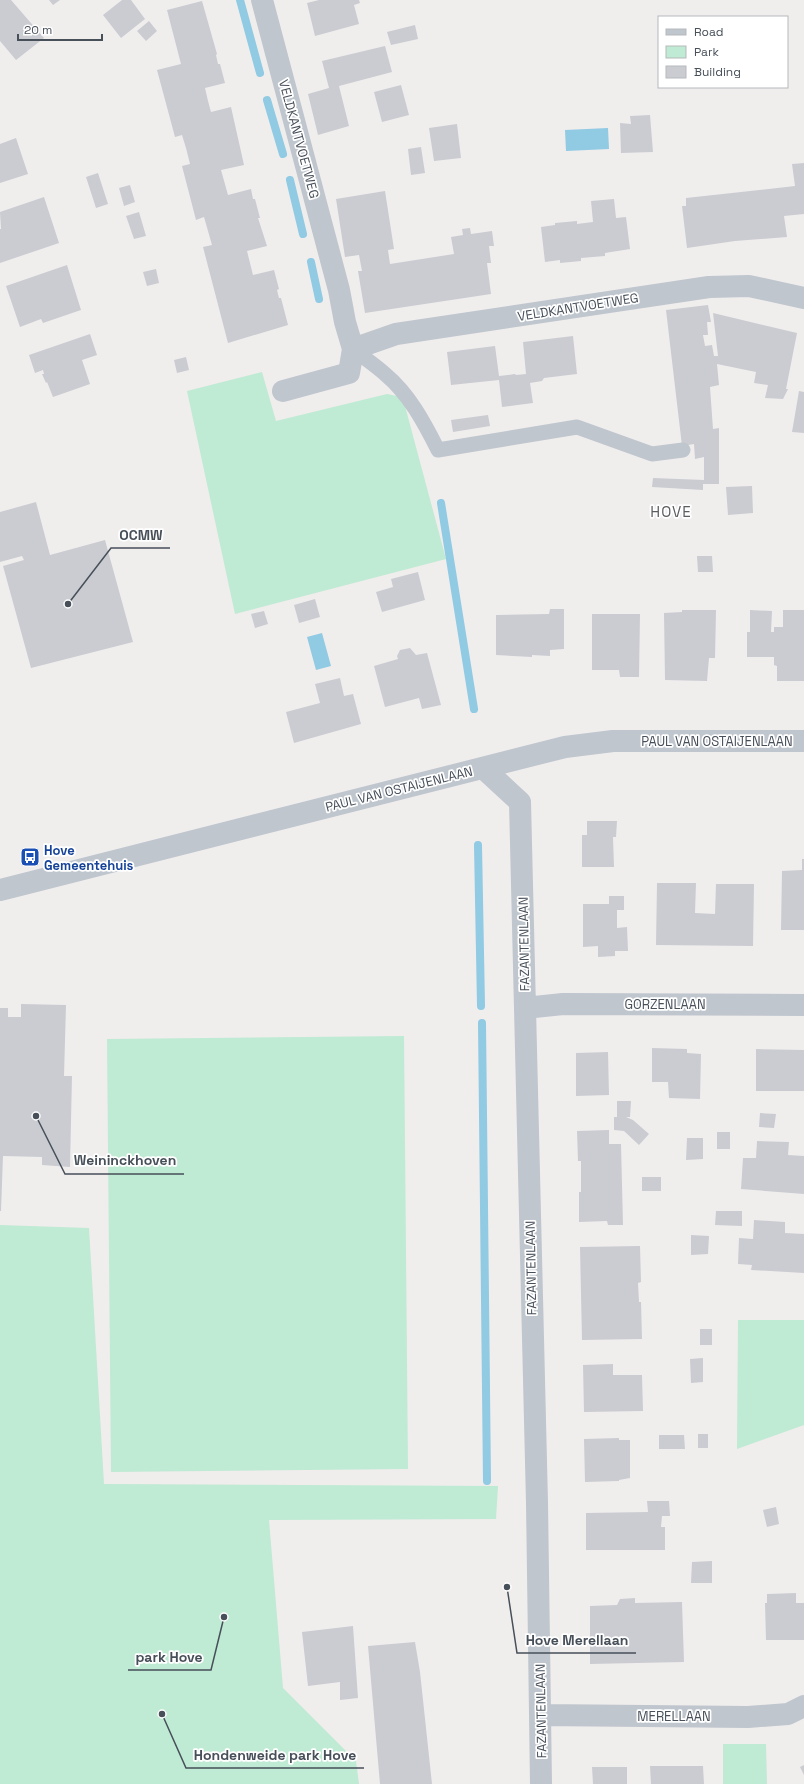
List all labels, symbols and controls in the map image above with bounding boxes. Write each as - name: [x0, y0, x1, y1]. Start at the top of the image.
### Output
- scale bar: [18, 16, 102, 42]
- legend: [658, 16, 788, 88]
- text: 20 m: [24, 22, 52, 38]
- text: Road: [694, 24, 723, 40]
- text: Park: [694, 44, 719, 60]
- text: Building: [694, 64, 741, 80]
- street label: VELDKANTVOETWEG: [275, 78, 323, 200]
- street label: VELDKANTVOETWEG: [516, 289, 640, 325]
- district label: HOVE: [650, 502, 692, 521]
- callout: OCMW: [111, 522, 170, 548]
- text: OCMW: [119, 526, 163, 544]
- street label: PAUL VAN OSTAIJENLAAN: [641, 733, 793, 750]
- street label: PAUL VAN OSTAIJENLAAN: [324, 762, 474, 816]
- place label: Hove Gemeentehuis: [44, 842, 134, 874]
- bus stop icon: Hove Gemeentehuis: [19, 846, 41, 868]
- street label: FAZANTENLAAN: [515, 897, 533, 991]
- street label: GORZENLAAN: [624, 996, 706, 1013]
- callout: Weininckhoven: [65, 1148, 184, 1174]
- text: Weininckhoven: [74, 1151, 176, 1169]
- street label: FAZANTENLAAN: [522, 1221, 540, 1315]
- callout: Hove Merellaan: [517, 1627, 636, 1653]
- text: Hove Merellaan: [526, 1631, 628, 1649]
- callout: park Hove: [128, 1644, 211, 1670]
- text: park Hove: [135, 1648, 203, 1666]
- street label: FAZANTENLAAN: [532, 1664, 550, 1758]
- street label: MERELLAAN: [637, 1708, 711, 1725]
- callout: Hondenweide park Hove: [186, 1742, 364, 1768]
- text: Hondenweide park Hove: [194, 1746, 356, 1764]

